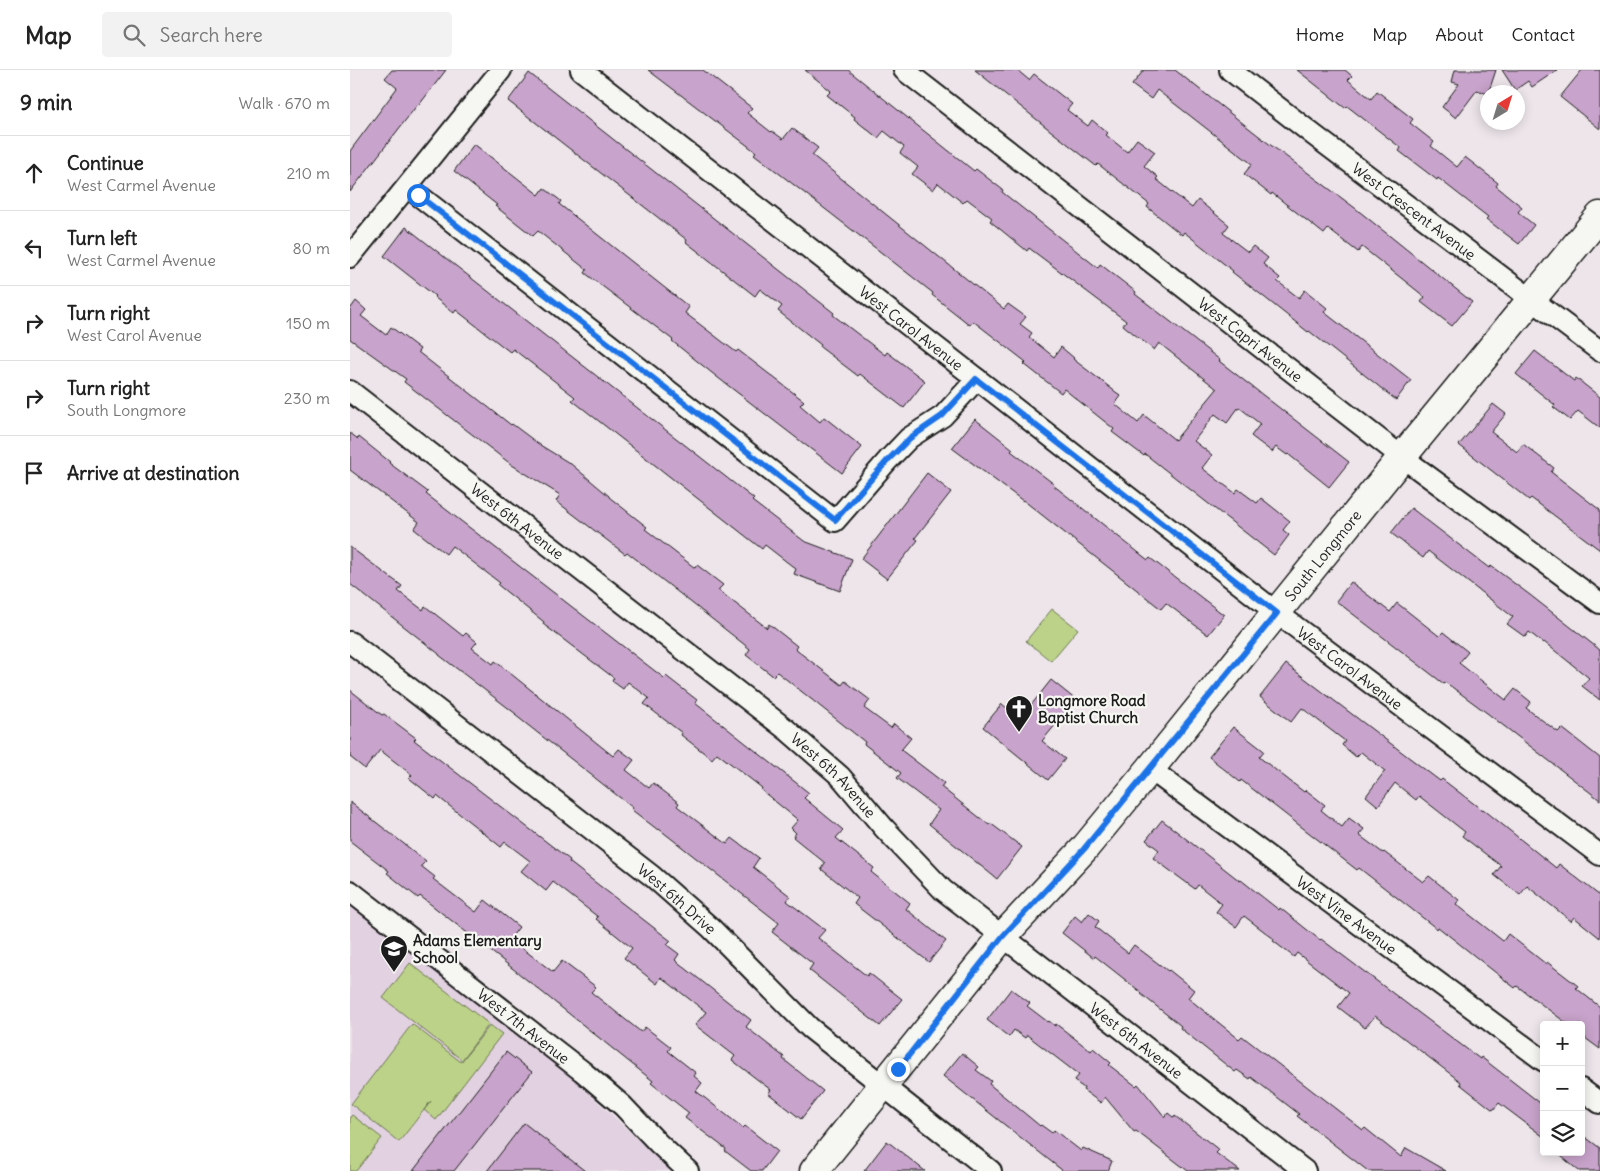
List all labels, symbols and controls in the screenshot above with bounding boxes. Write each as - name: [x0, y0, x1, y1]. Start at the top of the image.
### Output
- search box: [102, 12, 452, 57]
- text: Map: [25, 20, 72, 50]
- icon: search: [120, 21, 148, 49]
- text: Search here: [160, 23, 263, 47]
- text: Home: [1296, 23, 1344, 46]
- text: Map: [1372, 23, 1407, 46]
- text: About: [1435, 23, 1483, 46]
- text: Contact: [1511, 23, 1575, 46]
- north arrow: [1480, 85, 1525, 130]
- text: 9 min: [20, 89, 72, 116]
- text: Walk · 670 m: [238, 93, 330, 113]
- text: Continue: [67, 151, 144, 175]
- street label: West Crescent Avenue: [1349, 158, 1480, 264]
- icon: ahead: [20, 159, 48, 187]
- text: 210 m: [287, 163, 330, 183]
- text: West Carmel Avenue: [67, 175, 216, 195]
- route start: [407, 184, 430, 207]
- text: Turn left: [67, 226, 137, 250]
- icon: left: [20, 234, 48, 262]
- text: 80 m: [292, 238, 330, 258]
- text: West Carmel Avenue: [67, 250, 216, 270]
- street label: West Carol Avenue: [856, 281, 967, 374]
- street label: West Capri Avenue: [1195, 293, 1307, 386]
- text: Turn right: [67, 301, 150, 325]
- icon: right: [20, 309, 48, 337]
- text: 150 m: [286, 313, 330, 333]
- text: West Carol Avenue: [67, 325, 202, 345]
- text: Turn right: [67, 376, 150, 400]
- icon: right: [20, 384, 48, 412]
- text: 230 m: [284, 388, 330, 408]
- text: South Longmore: [67, 400, 186, 420]
- icon: arrive: [20, 459, 48, 487]
- text: Arrive at destination: [67, 461, 240, 485]
- street label: West 6th Avenue: [467, 479, 568, 563]
- street label: South Longmore: [1280, 506, 1365, 605]
- street label: West Carol Avenue: [1294, 622, 1406, 713]
- place label: Longmore Road Baptist Church: [1038, 691, 1146, 728]
- church icon: Longmore Road Baptist Church: [1004, 694, 1034, 733]
- street label: West 6th Avenue: [787, 728, 880, 821]
- street label: West 6th Drive: [634, 859, 721, 938]
- street label: West Vine Avenue: [1293, 871, 1401, 958]
- place label: Adams Elementary School: [413, 931, 542, 967]
- school or university icon: Adams Elementary School: [379, 934, 409, 973]
- street label: West 7th Avenue: [474, 984, 574, 1068]
- street label: West 6th Avenue: [1086, 998, 1187, 1082]
- map controls: [1540, 1021, 1585, 1156]
- button: +: [1540, 1021, 1585, 1066]
- route end: [887, 1058, 910, 1081]
- button: −: [1540, 1066, 1585, 1111]
- button: layers: [1540, 1111, 1585, 1156]

